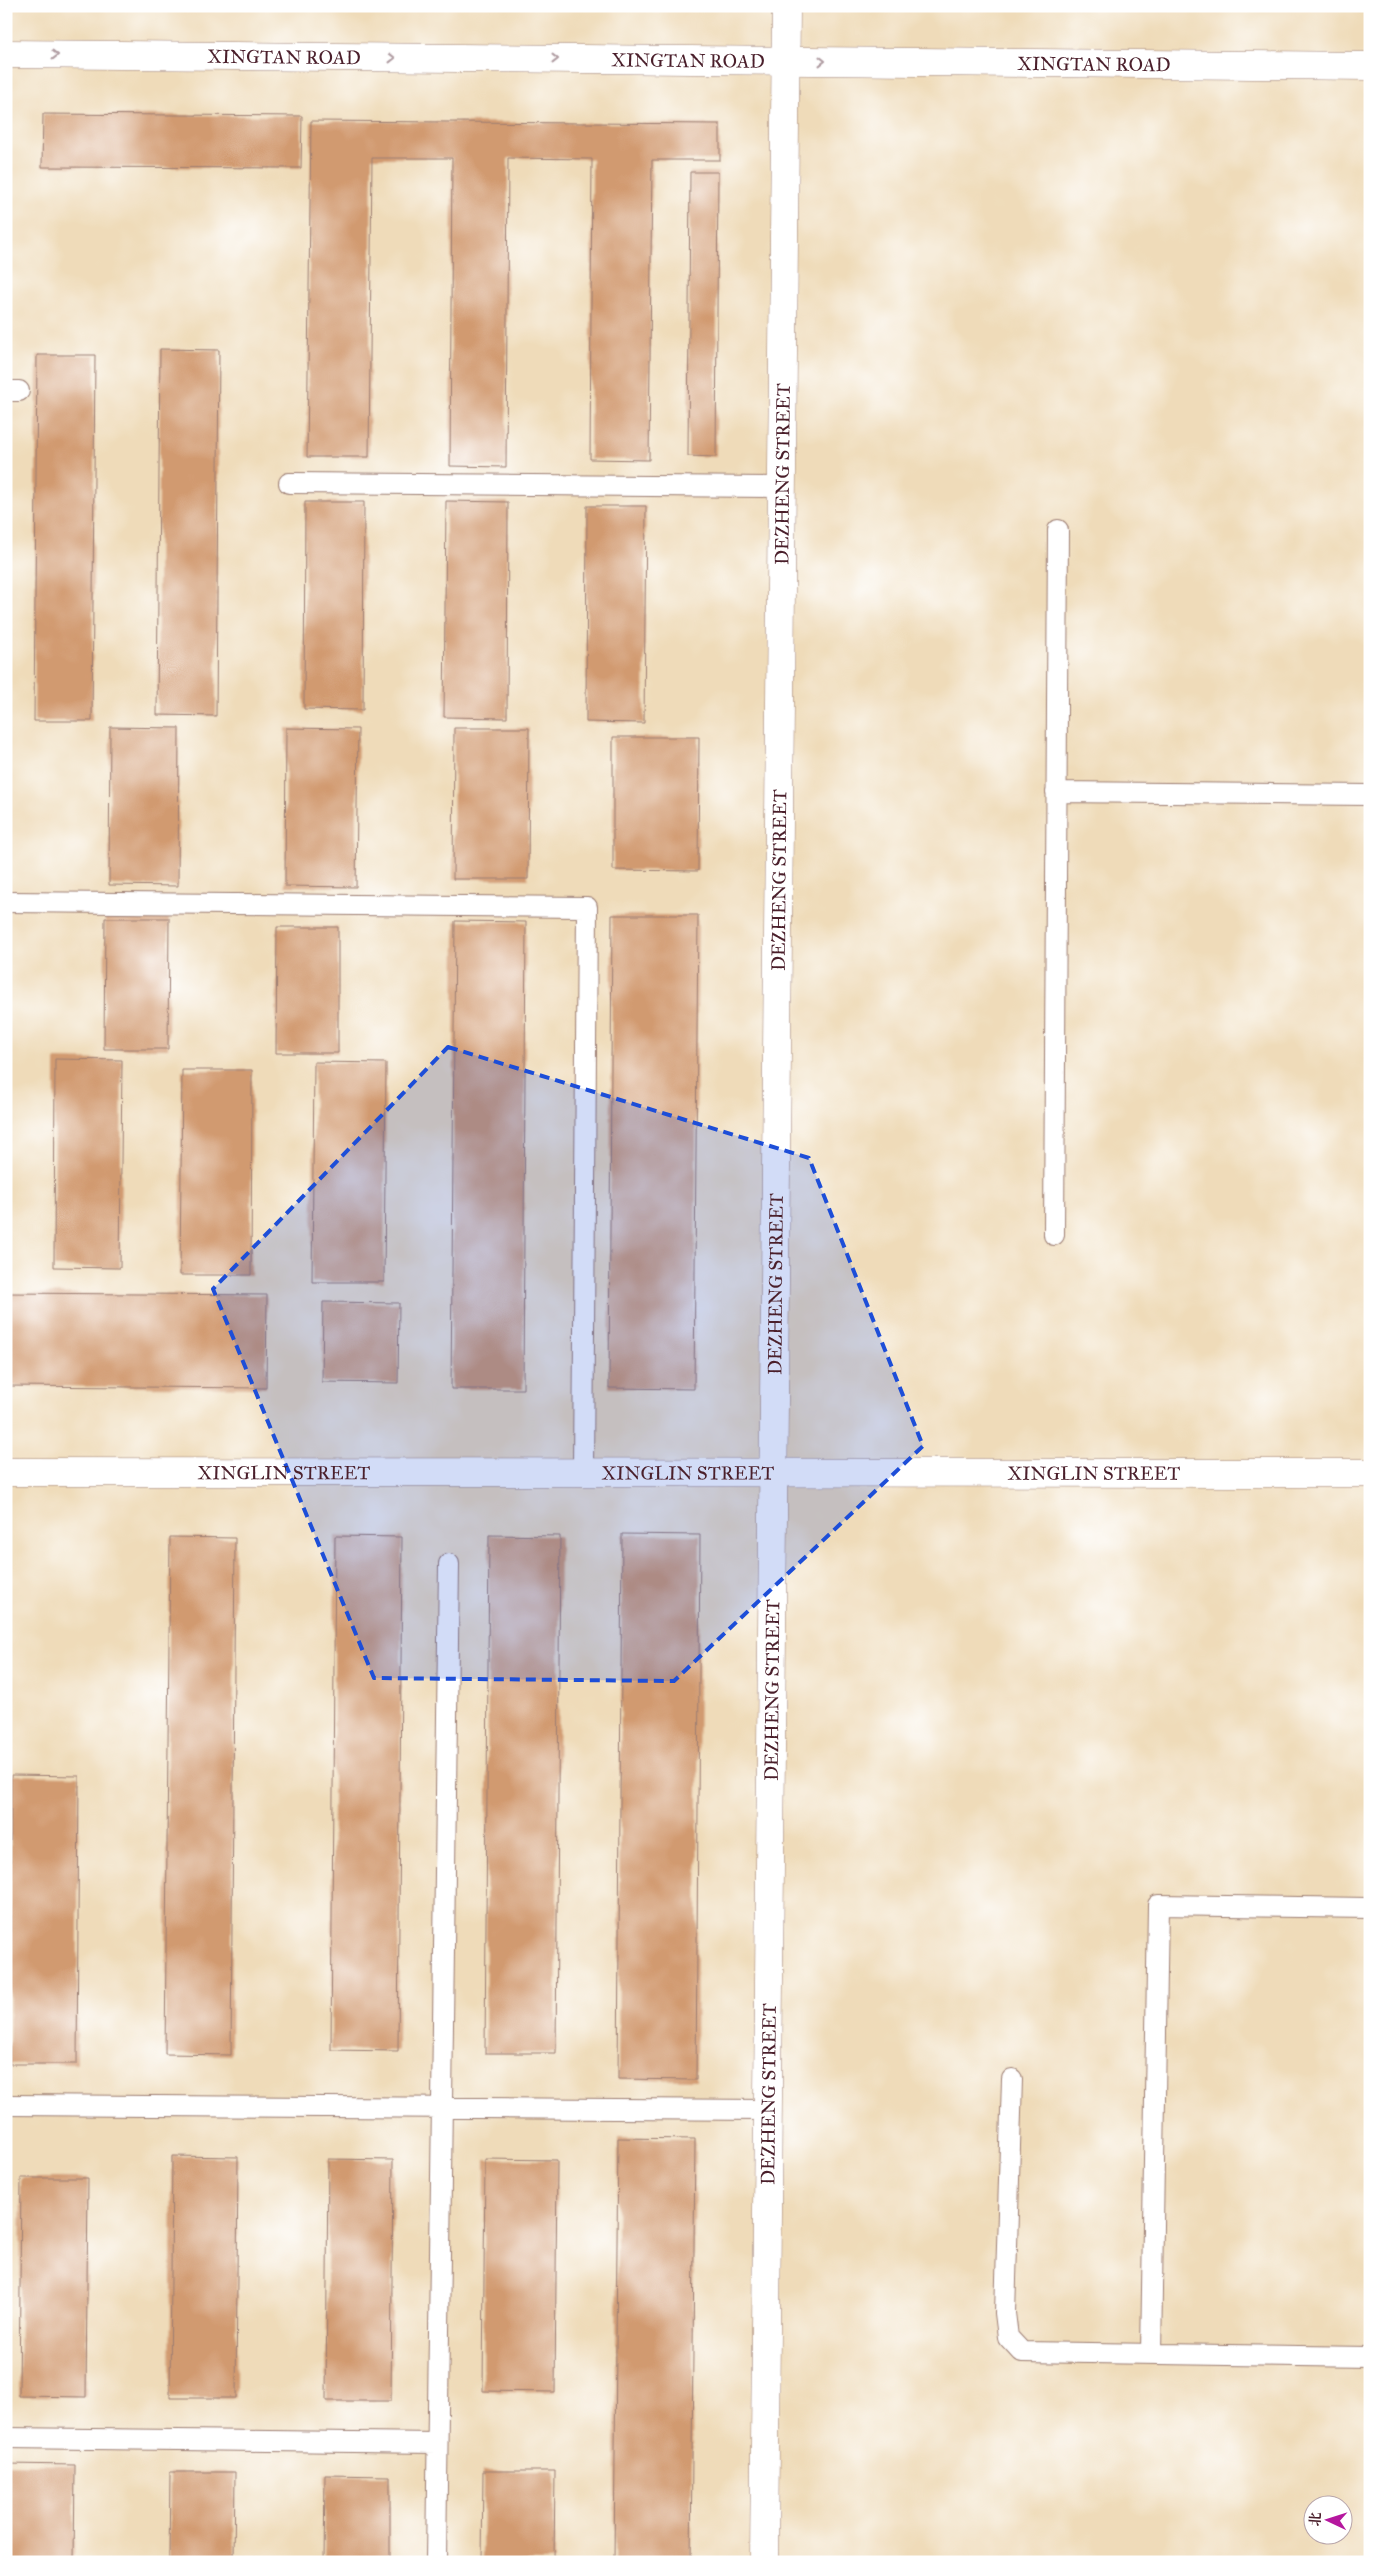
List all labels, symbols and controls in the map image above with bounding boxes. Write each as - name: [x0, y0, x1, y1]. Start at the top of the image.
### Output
- street label: XINGTAN ROAD: [207, 44, 361, 69]
- street label: XINGTAN ROAD: [611, 48, 765, 72]
- one-way arrow: [52, 50, 59, 60]
- street label: XINGTAN ROAD: [1017, 51, 1171, 76]
- one-way arrow: [389, 53, 397, 63]
- one-way arrow: [552, 54, 559, 64]
- one-way arrow: [819, 56, 827, 66]
- street label: DEZHENG STREET: [770, 383, 794, 565]
- street label: DEZHENG STREET: [766, 789, 791, 971]
- street label: DEZHENG STREET: [763, 1193, 787, 1375]
- street label: XINGLIN STREET: [198, 1461, 370, 1484]
- street label: XINGLIN STREET: [602, 1461, 774, 1484]
- street label: XINGLIN STREET: [1008, 1461, 1180, 1484]
- street label: DEZHENG STREET: [759, 1599, 784, 1781]
- street label: DEZHENG STREET: [756, 2003, 780, 2185]
- north arrow: [1304, 2496, 1354, 2546]
- text: 北: [1307, 2512, 1324, 2527]

